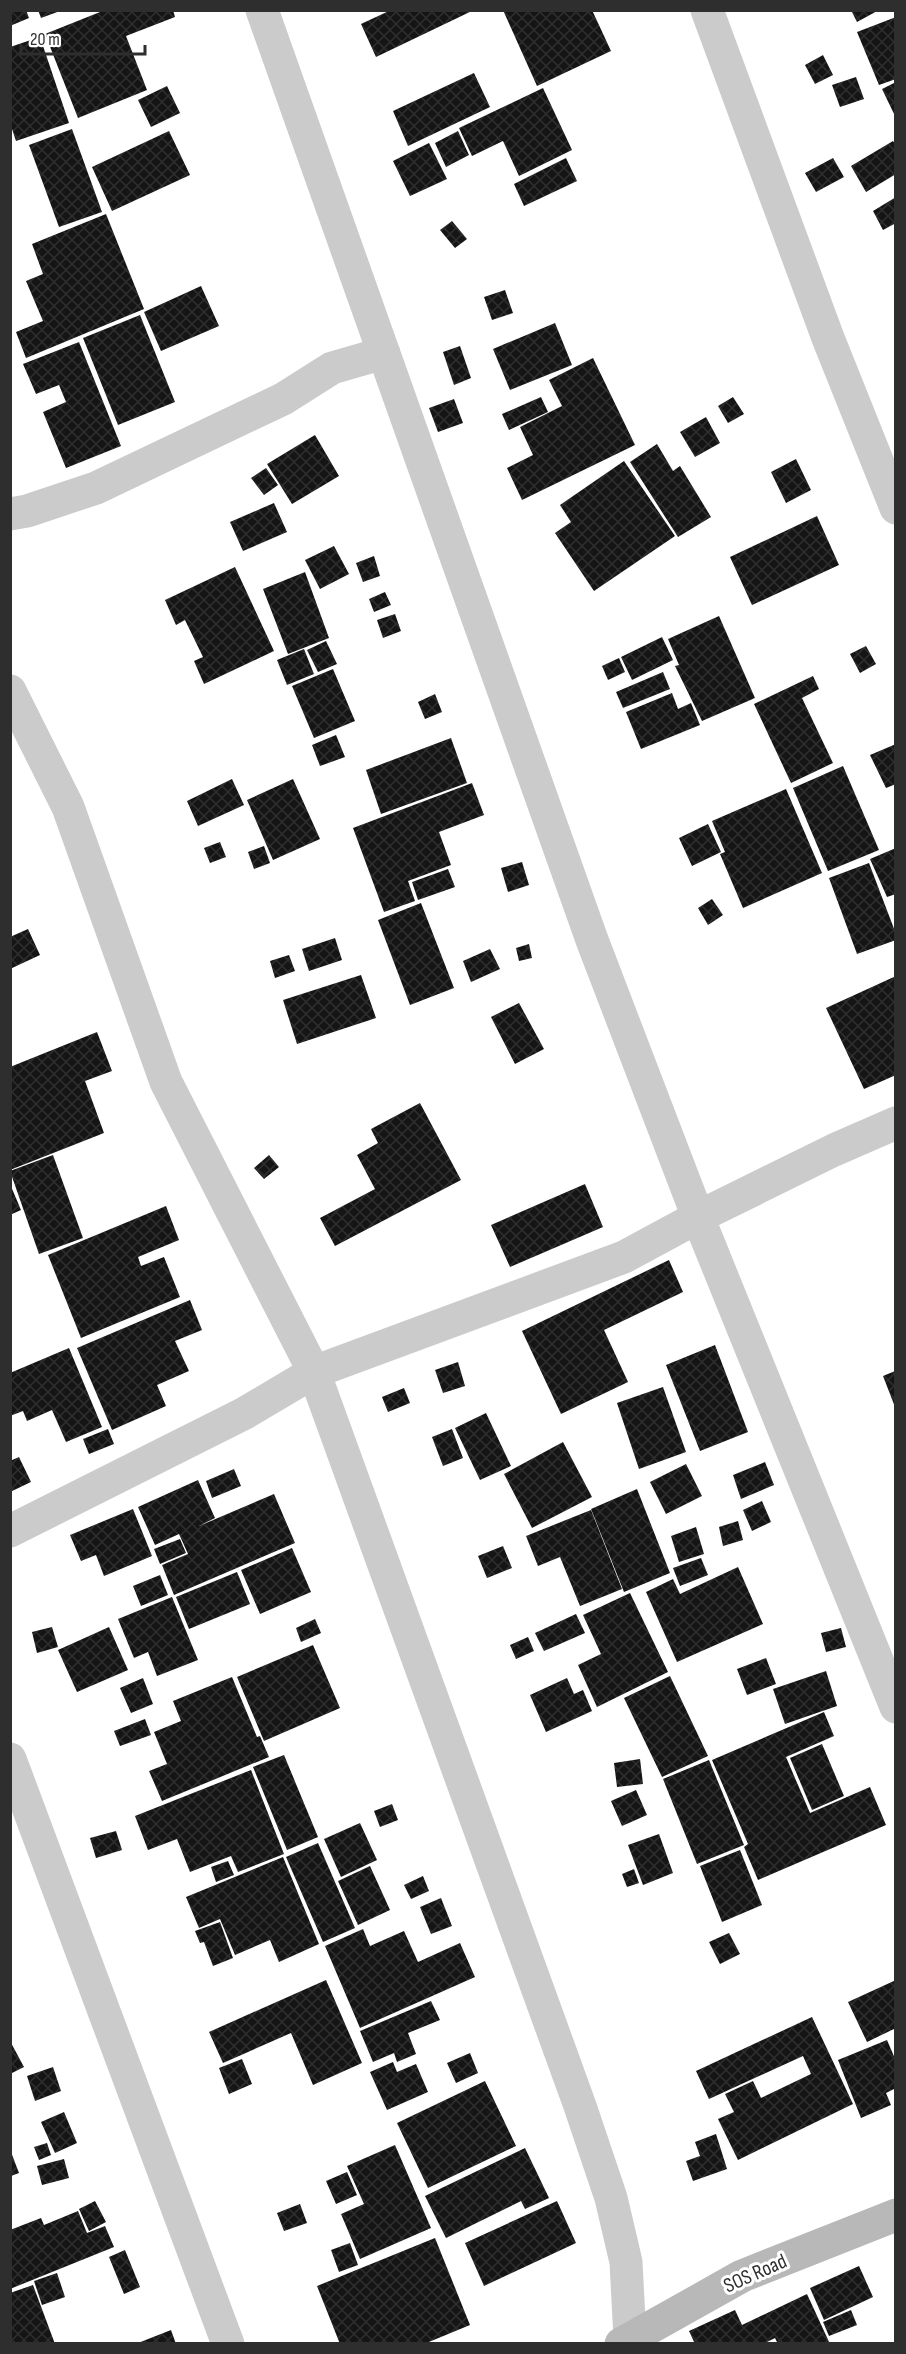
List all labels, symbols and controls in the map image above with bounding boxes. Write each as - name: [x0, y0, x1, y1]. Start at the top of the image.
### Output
- scale bar: [21, 18, 146, 56]
- text: 20 m: [30, 29, 60, 50]
- street label: SOS Road: [720, 2249, 791, 2298]

